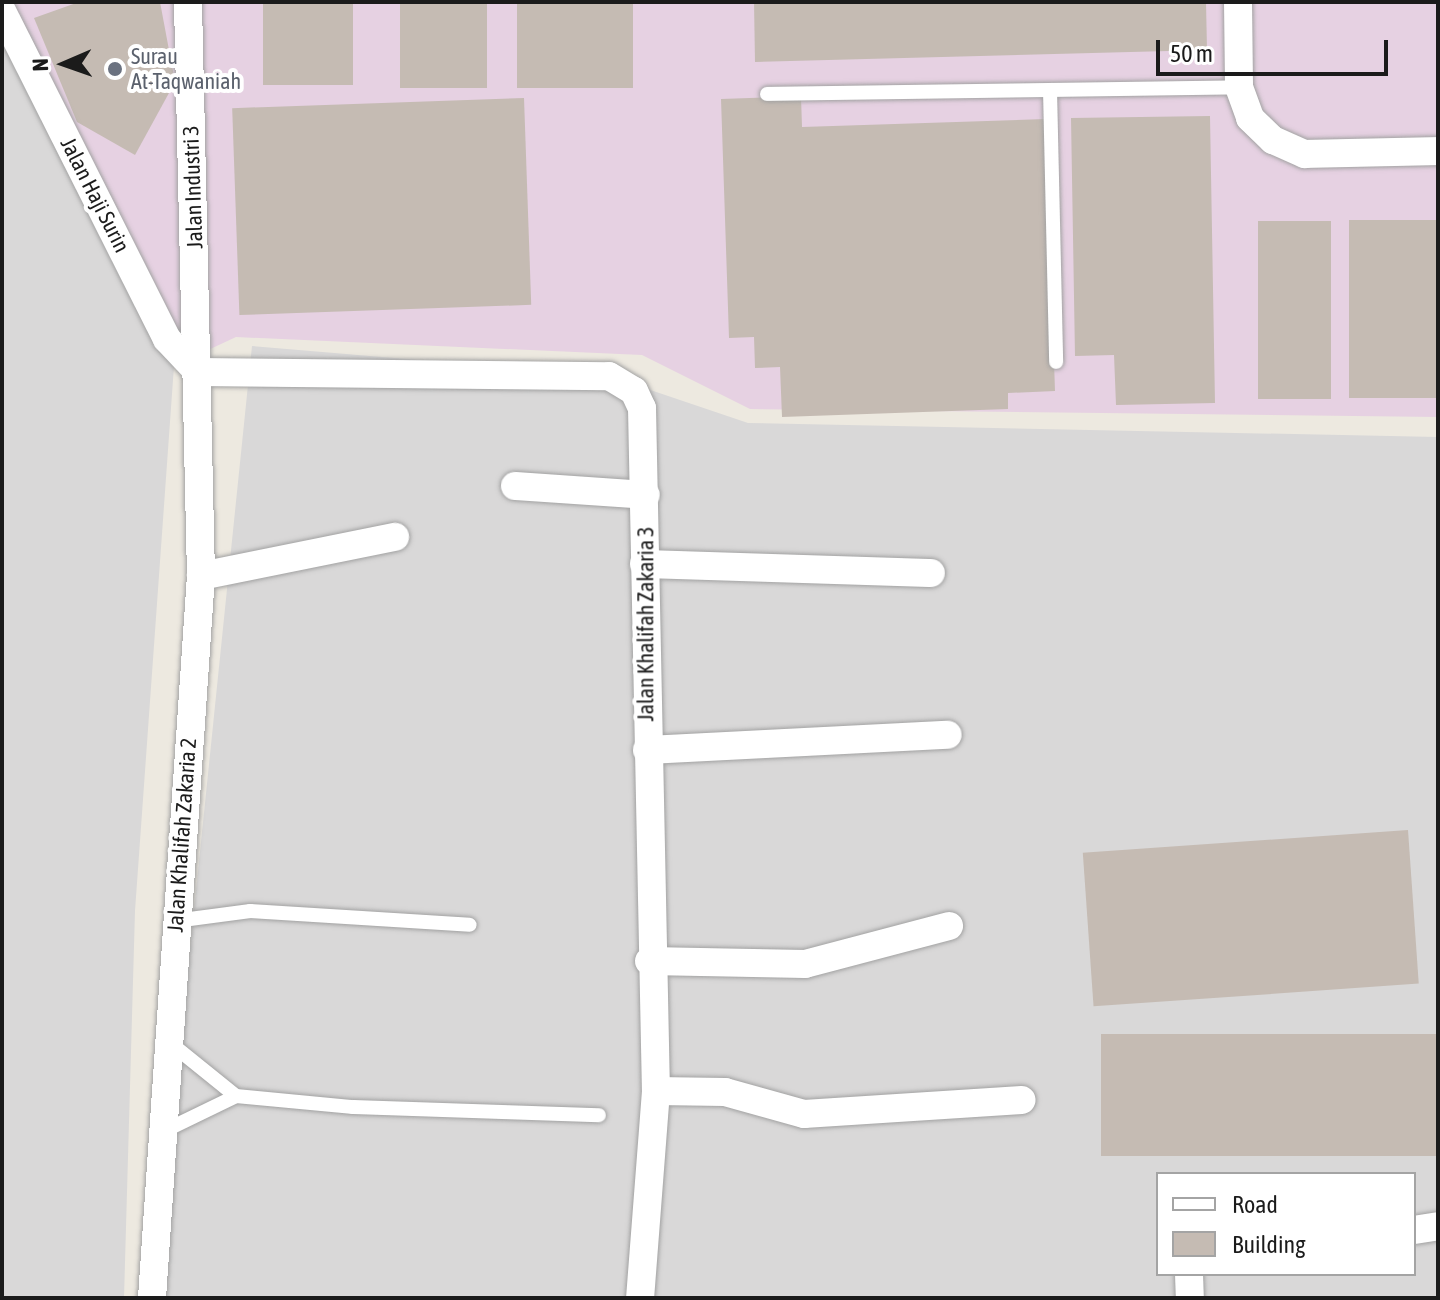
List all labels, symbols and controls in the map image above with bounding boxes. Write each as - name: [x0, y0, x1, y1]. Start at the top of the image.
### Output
- north arrow: [24, 24, 104, 104]
- scale bar: [1160, 24, 1392, 74]
- text: 50 m: [1170, 40, 1213, 67]
- place label: Surau At-Taqwaniah: [131, 43, 241, 94]
- text: N: [27, 58, 53, 72]
- marker: Surau At-Taqwaniah: [106, 60, 124, 78]
- street label: Jalan Industri 3: [178, 125, 208, 249]
- street label: Jalan Haji Surin: [55, 133, 135, 257]
- street label: Jalan Khalifah Zakaria 3: [633, 527, 659, 721]
- street label: Jalan Khalifah Zakaria 2: [162, 737, 202, 933]
- legend: [1156, 1172, 1416, 1276]
- text: Road: [1232, 1191, 1278, 1218]
- text: Building: [1232, 1231, 1305, 1258]

